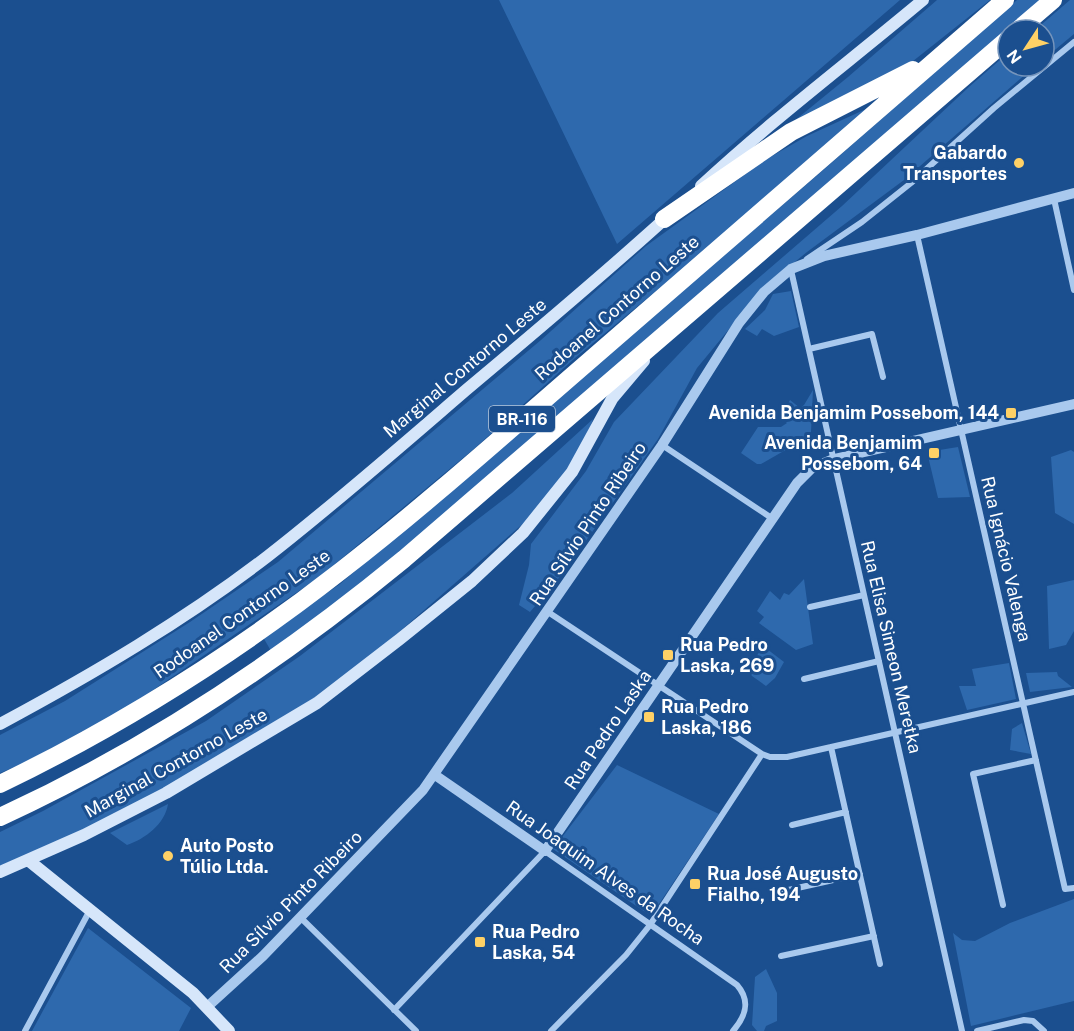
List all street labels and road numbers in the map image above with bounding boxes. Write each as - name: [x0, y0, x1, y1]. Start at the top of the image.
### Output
- street label: Rodoanel Contorno Leste: [530, 231, 703, 385]
- street label: Marginal Contorno Leste: [379, 293, 550, 442]
- road number: BR-116: [489, 406, 555, 432]
- street label: Rua Sílvio Pinto Ribeiro: [525, 438, 650, 610]
- street label: Rua Ignácio Valenga: [977, 474, 1036, 644]
- street label: Rua Elisa Simeon Meretka: [857, 538, 926, 755]
- street label: Rodoanel Contorno Leste: [149, 545, 334, 683]
- street label: Rua Pedro Laska: [560, 666, 655, 793]
- street label: Marginal Contorno Leste: [81, 703, 271, 822]
- street label: Rua Joaquim Alves da Rocha: [502, 796, 708, 949]
- street label: Rua Sílvio Pinto Ribeiro: [215, 826, 366, 977]

